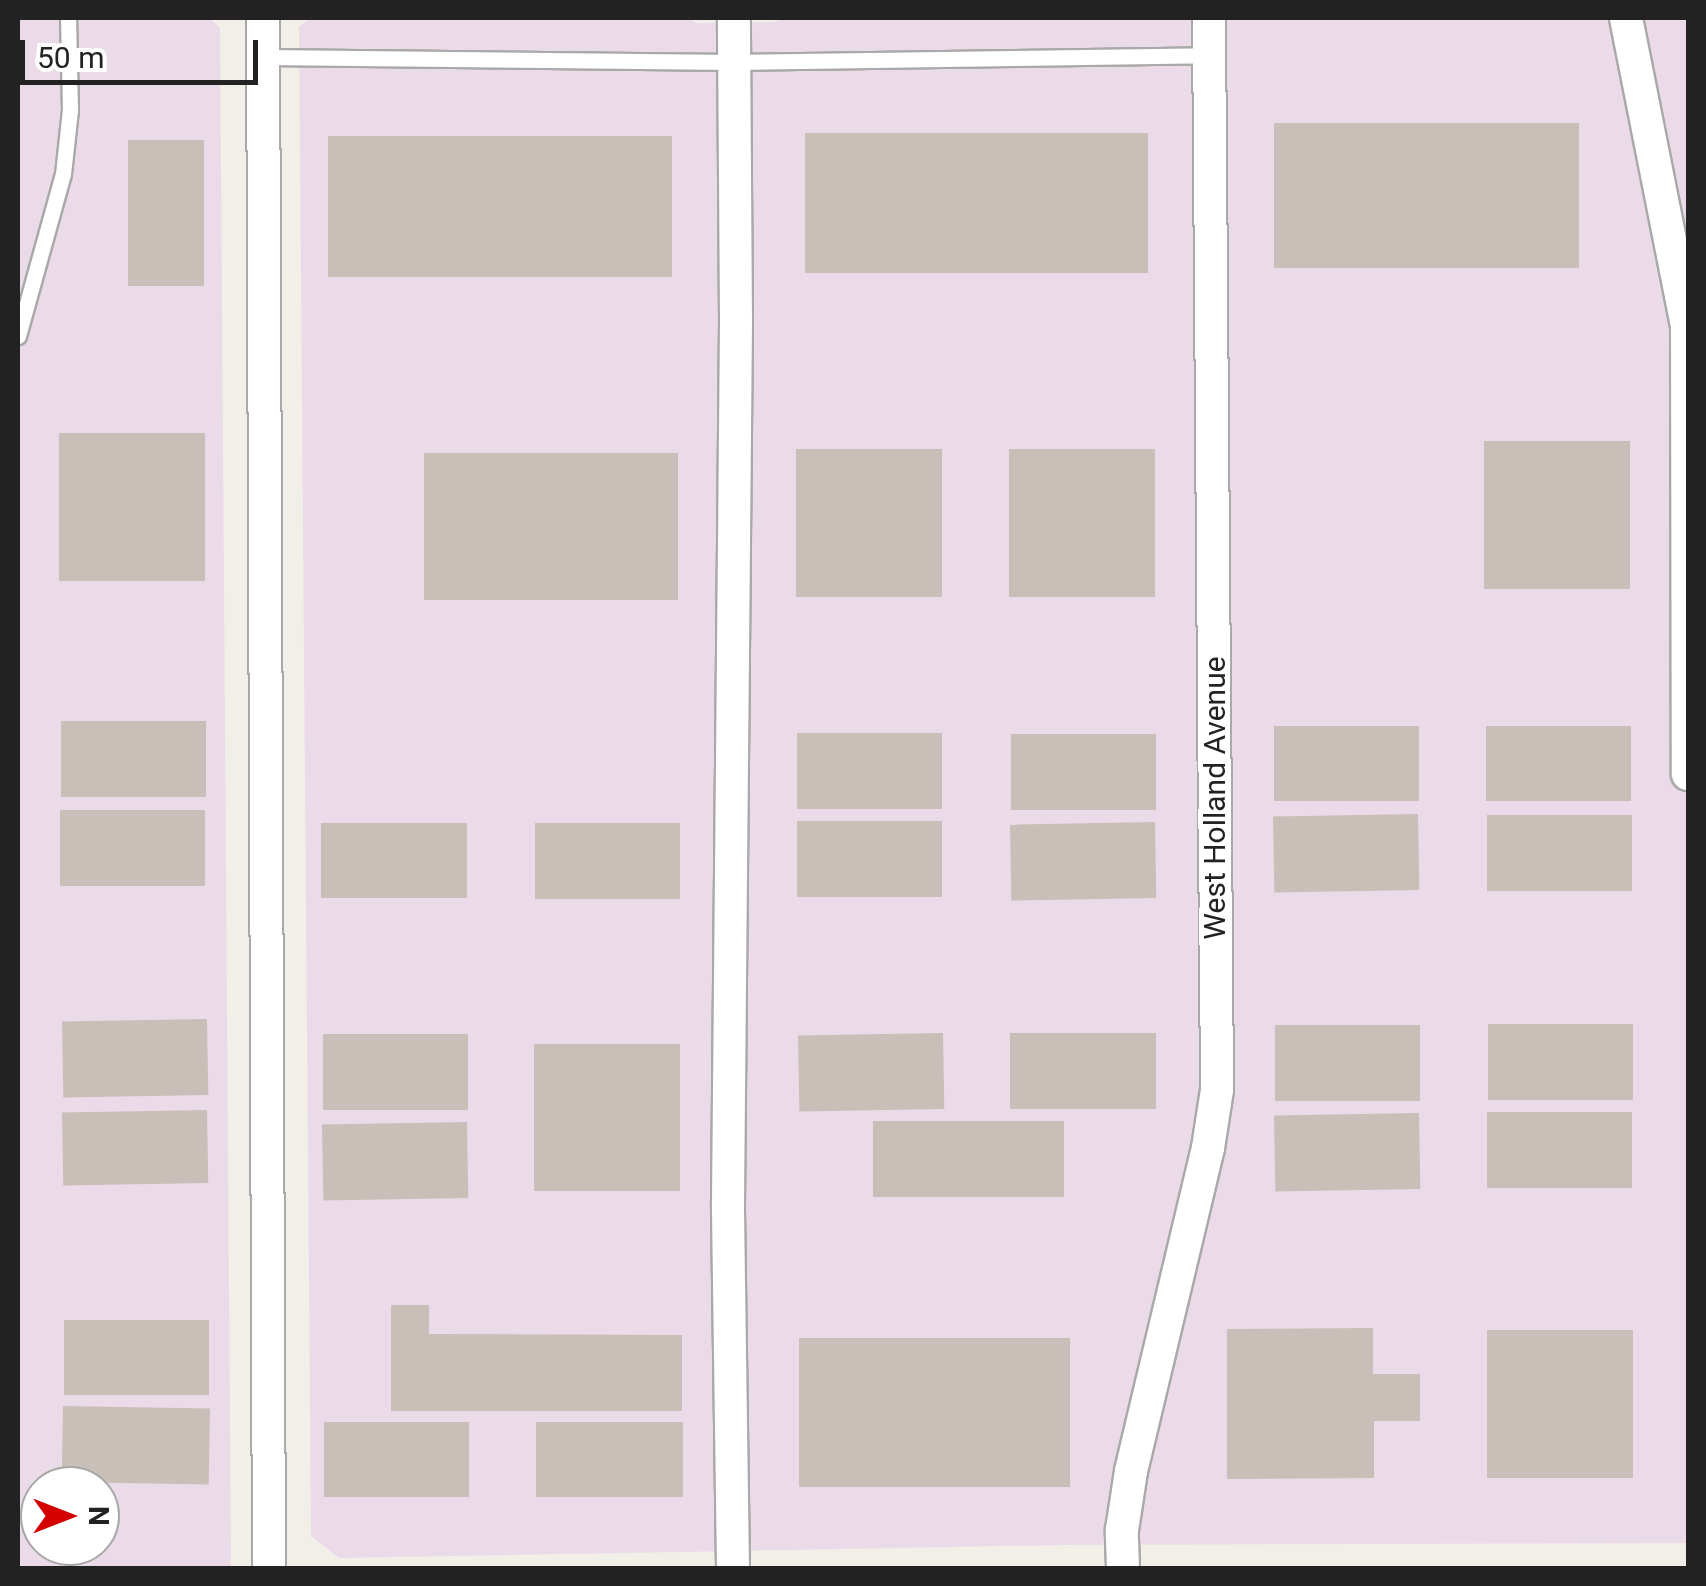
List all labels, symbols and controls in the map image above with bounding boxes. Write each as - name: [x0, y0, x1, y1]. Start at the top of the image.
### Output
- scale bar: [25, 20, 262, 82]
- text: 50 m: [37, 40, 104, 75]
- street label: West Holland Avenue: [1197, 656, 1233, 940]
- north arrow: [20, 1466, 120, 1566]
- text: N: [82, 1506, 115, 1526]

